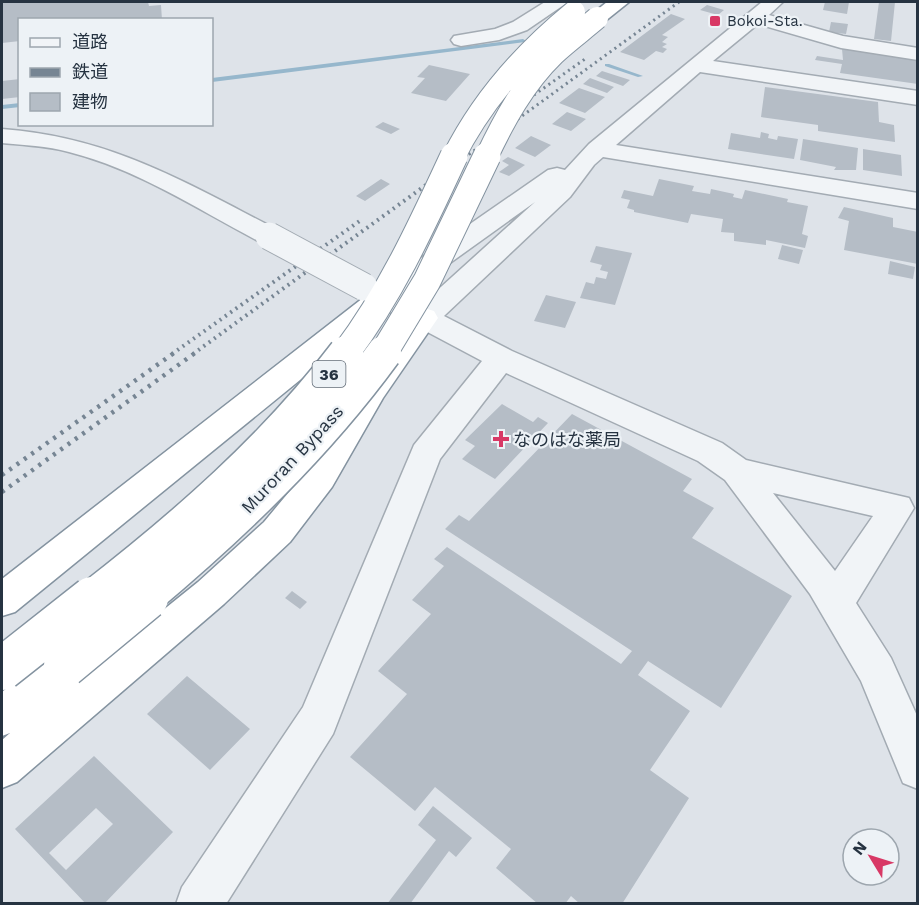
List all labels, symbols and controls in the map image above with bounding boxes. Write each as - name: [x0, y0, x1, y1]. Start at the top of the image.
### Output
- place label: Bokoi-Sta.: [727, 12, 803, 30]
- marker: Bokoi-Sta.: [708, 14, 722, 28]
- legend: [18, 18, 213, 126]
- text: 道路: [72, 31, 108, 52]
- text: 鉄道: [72, 61, 108, 82]
- text: 建物: [72, 91, 108, 112]
- road number: 36: [312, 361, 346, 387]
- street label: Muroran Bypass: [236, 401, 348, 517]
- place label: なのはな薬局: [513, 429, 621, 450]
- marker: なのはな薬局: [494, 432, 508, 446]
- north arrow: [841, 827, 901, 887]
- text: N: [848, 838, 871, 859]

